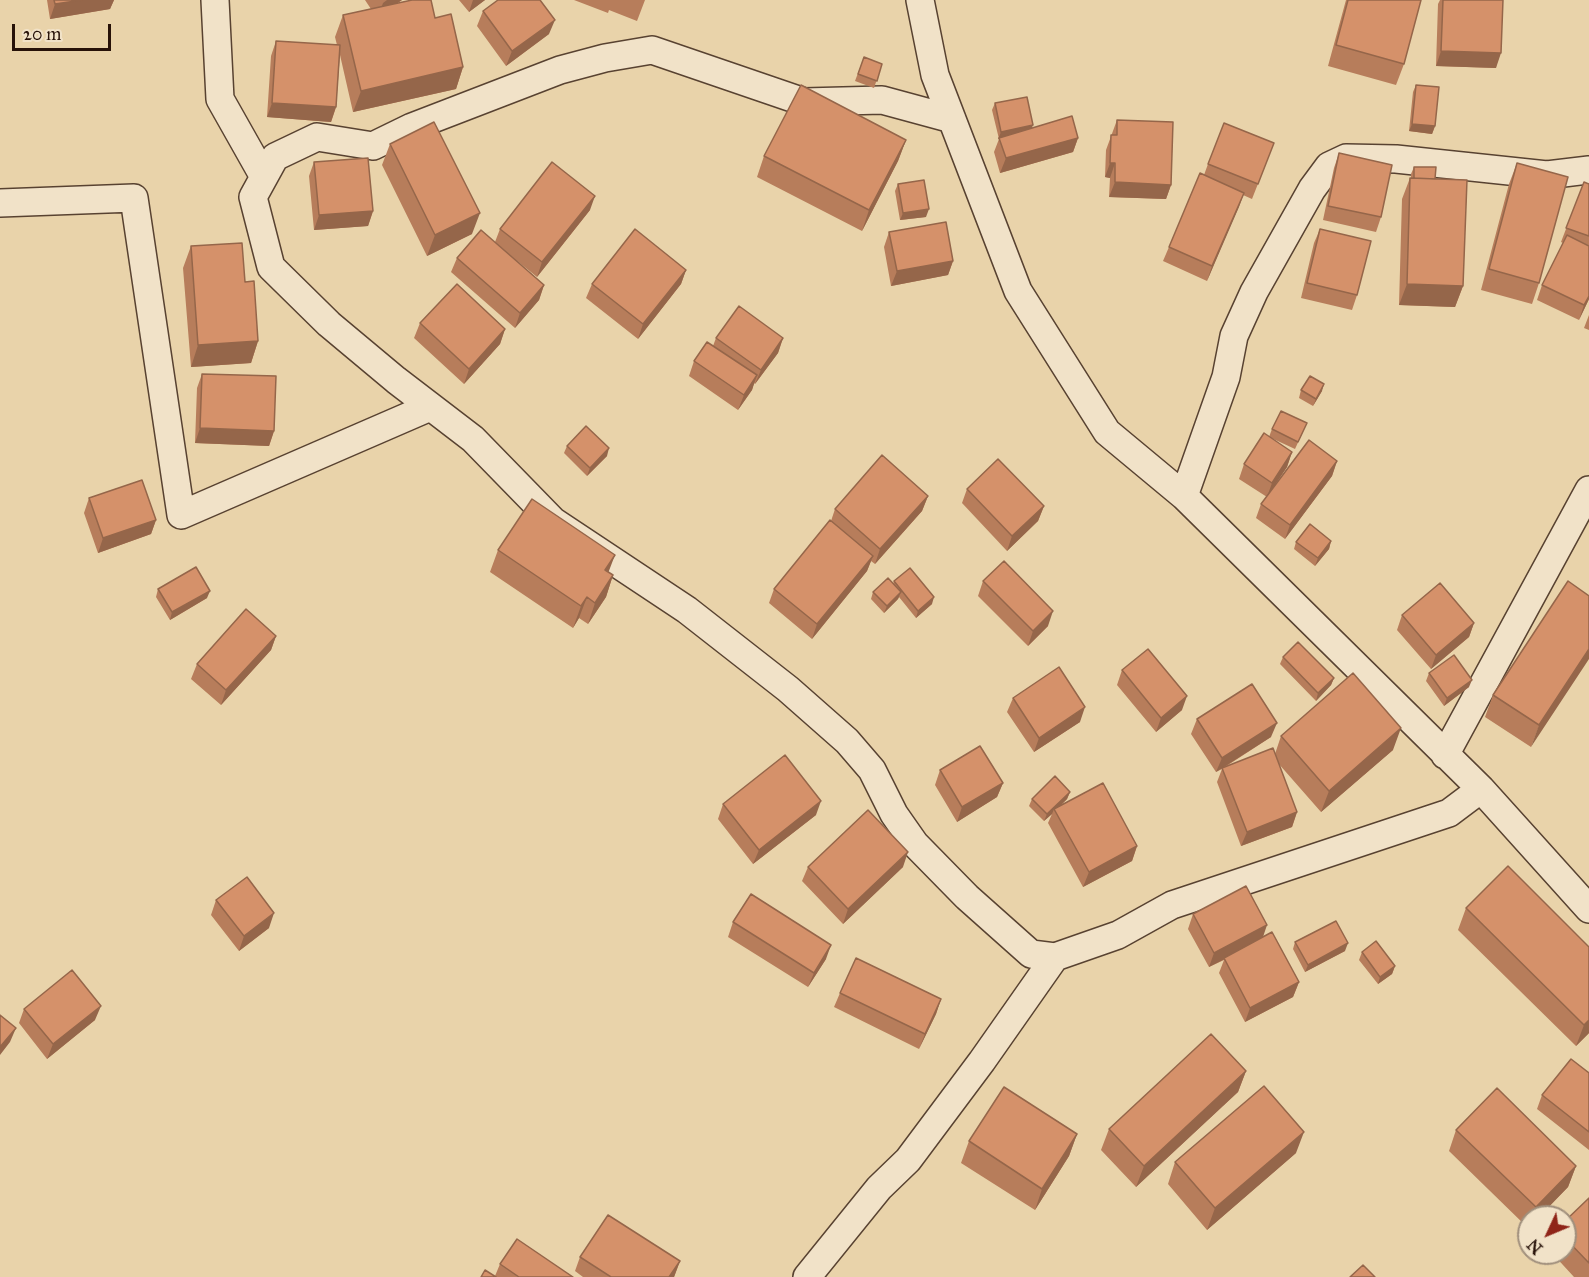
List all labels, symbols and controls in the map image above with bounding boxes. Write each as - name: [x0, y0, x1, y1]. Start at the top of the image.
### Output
- scale bar: [15, 12, 114, 50]
- text: 20 m: [23, 23, 61, 45]
- north arrow: [1517, 1205, 1577, 1265]
- text: N: [1524, 1235, 1547, 1258]

